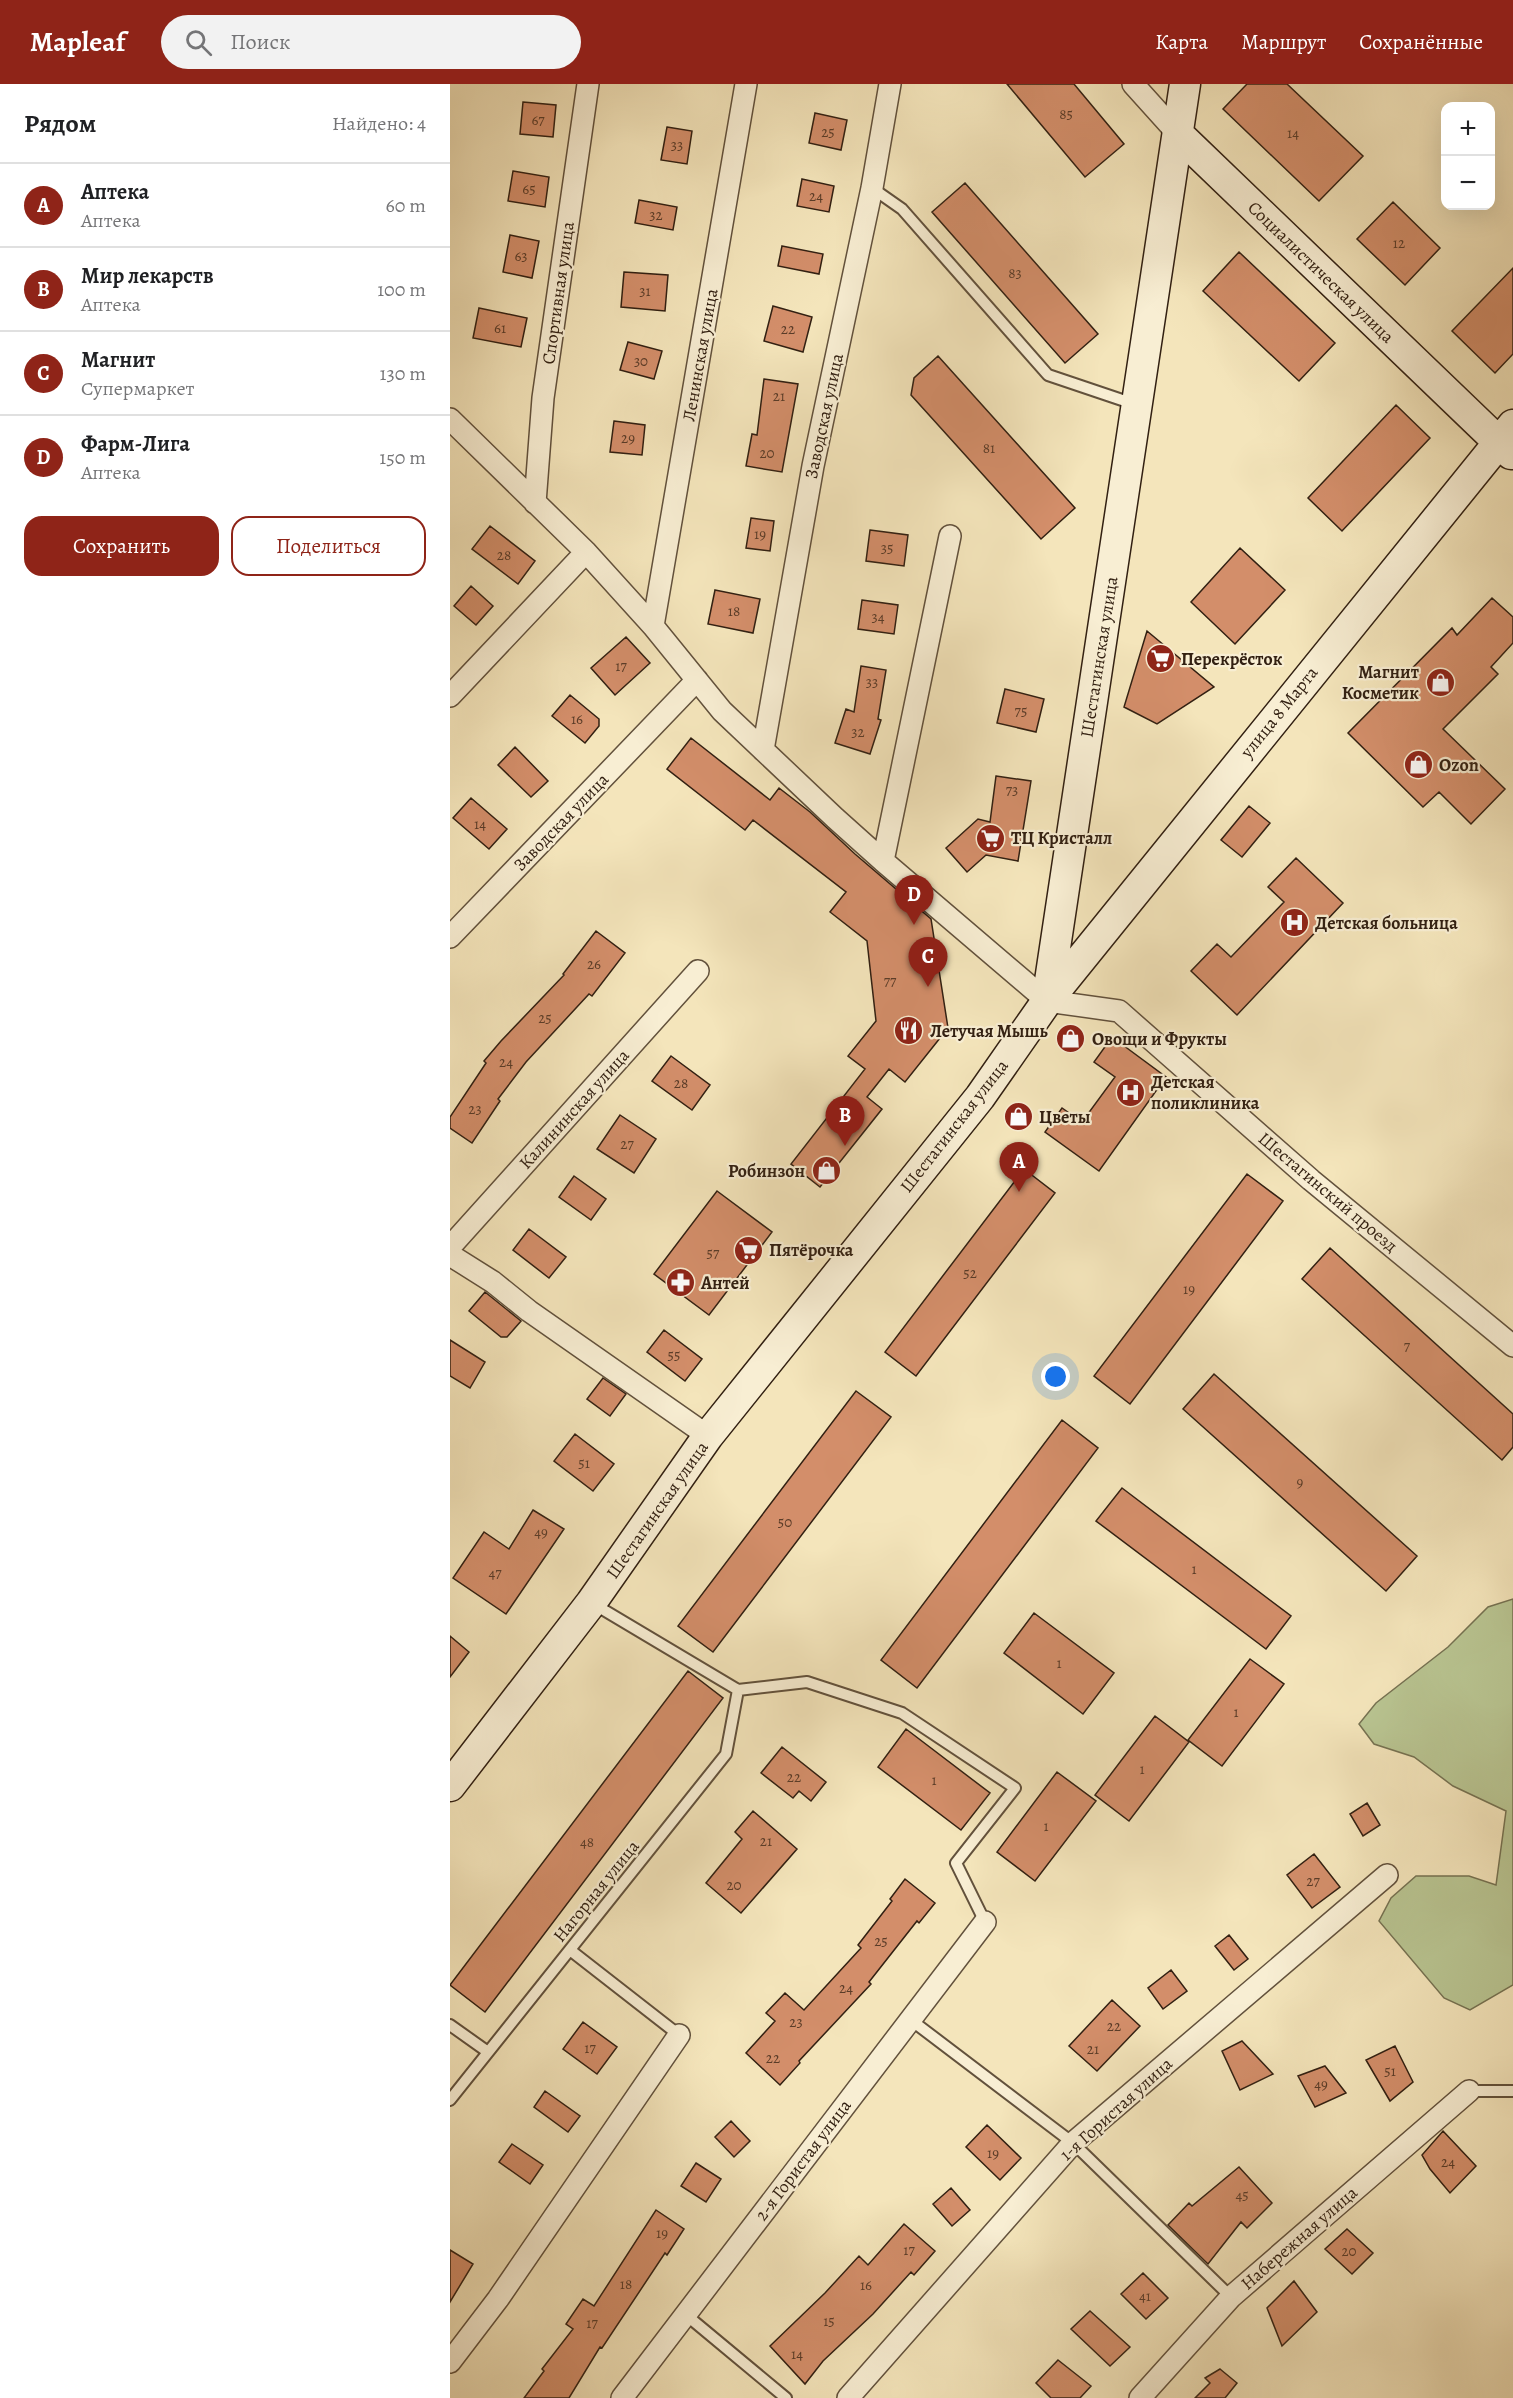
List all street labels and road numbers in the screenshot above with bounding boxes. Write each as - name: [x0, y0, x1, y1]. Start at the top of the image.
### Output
- street label: Социалистическая улица: [1243, 196, 1400, 349]
- street label: Спортивная улица: [536, 219, 580, 366]
- street label: Ленинская улица: [677, 286, 724, 423]
- street label: Заводская улица: [799, 350, 849, 481]
- street label: Шестагинская улица: [1074, 574, 1124, 739]
- street label: улица 8 Марта: [1234, 661, 1324, 763]
- street label: Заводская улица: [508, 767, 614, 876]
- street label: Калининская улица: [514, 1043, 635, 1174]
- street label: Шестагинская улица: [894, 1054, 1014, 1198]
- street label: Шестагинский проезд: [1253, 1127, 1403, 1258]
- street label: Шестагинская улица: [600, 1436, 714, 1584]
- street label: Нагорная улица: [547, 1834, 645, 1947]
- street label: 1-я Гористая улица: [1054, 2051, 1178, 2166]
- street label: 2-я Гористая улица: [749, 2094, 857, 2226]
- street label: Набережная улица: [1236, 2180, 1363, 2295]

